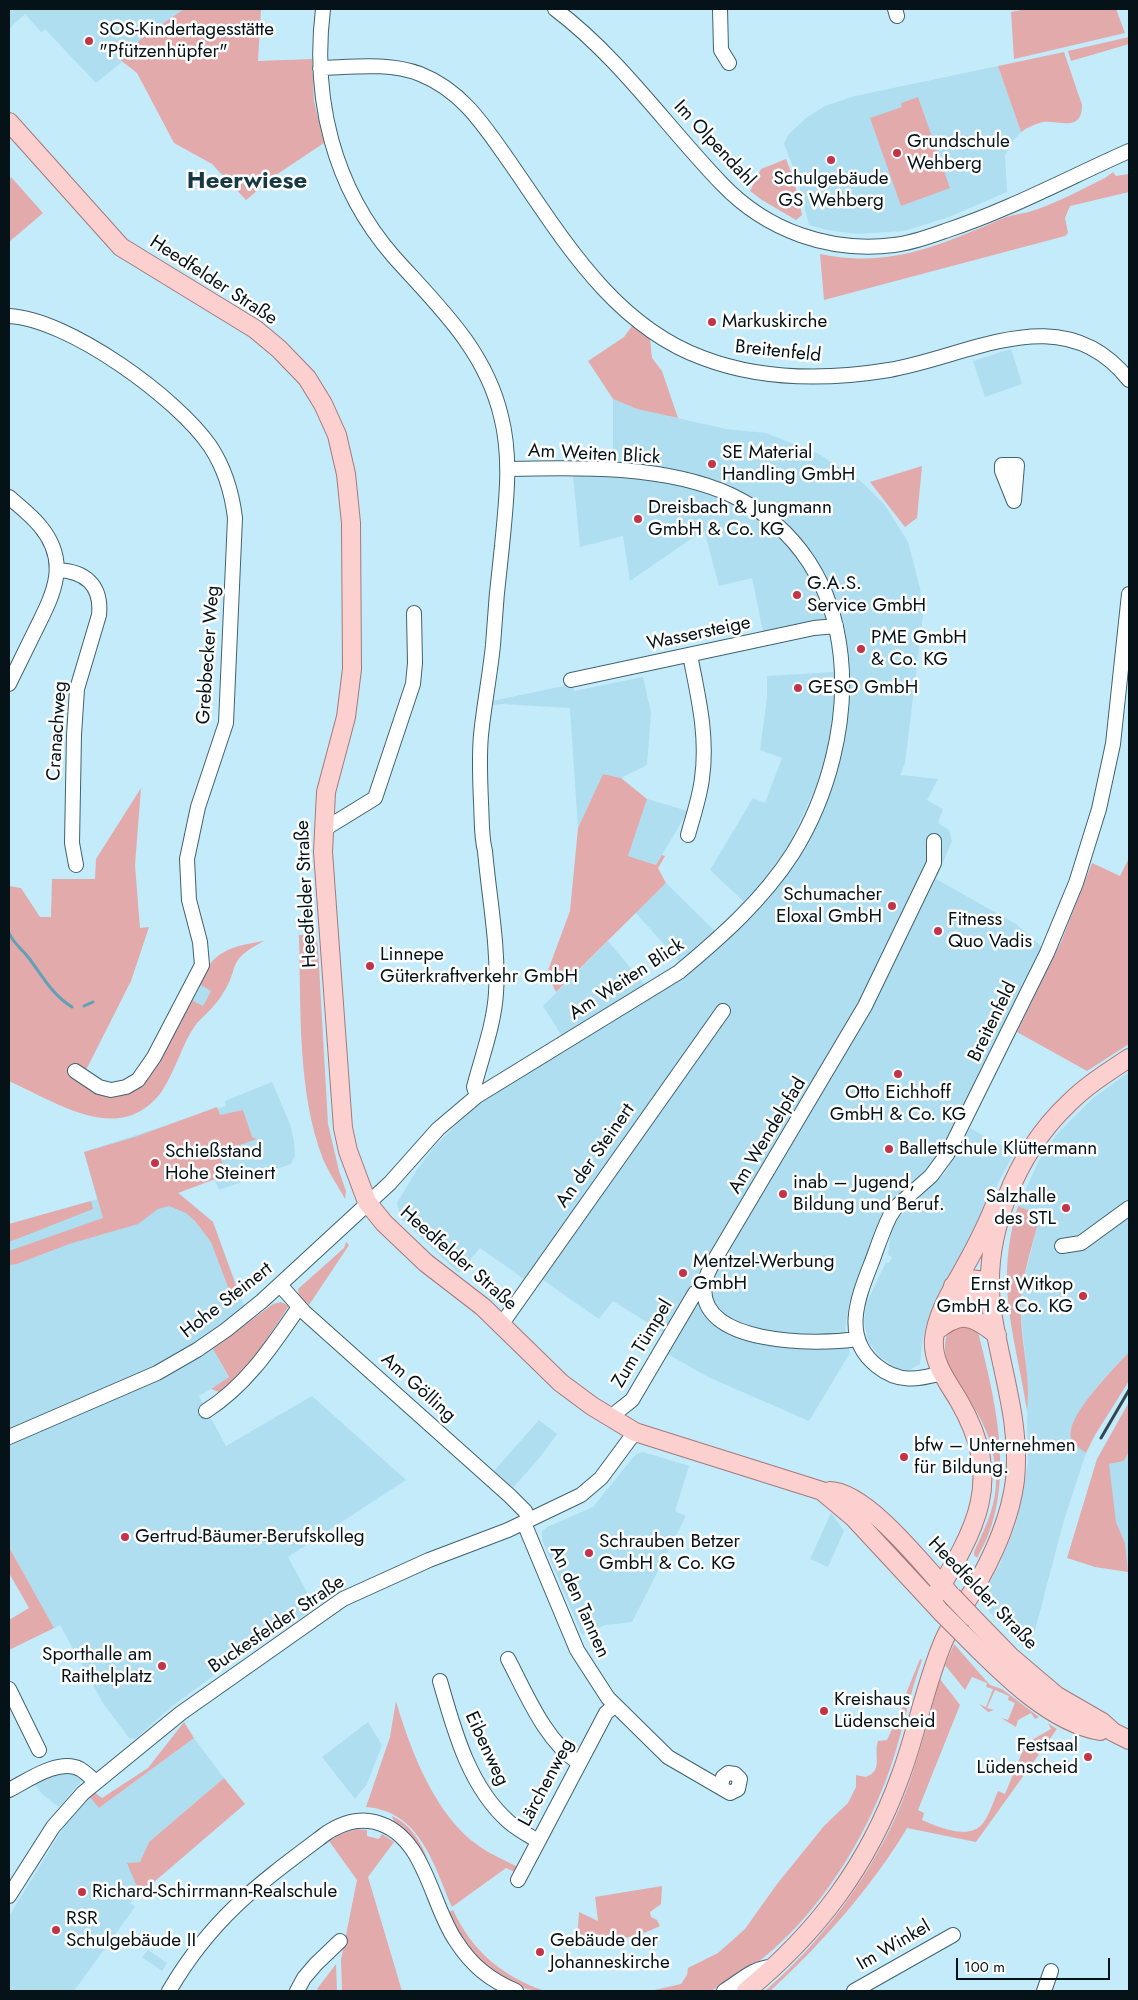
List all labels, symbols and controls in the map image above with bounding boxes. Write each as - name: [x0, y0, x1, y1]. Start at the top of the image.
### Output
- place label: SOS-Kindertagesstätte "Pfützenhüpfer": [99, 19, 274, 63]
- marker: SOS-Kindertagesstätte "Pfützenhüpfer": [83, 35, 95, 47]
- street label: Im Olpendahl: [668, 96, 760, 192]
- place label: Grundschule Wehberg: [907, 131, 1010, 175]
- marker: Grundschule Wehberg: [891, 147, 903, 159]
- marker: Schulgebäude GS Wehberg: [825, 154, 837, 166]
- district label: Heerwiese: [187, 168, 307, 196]
- place label: Schulgebäude GS Wehberg: [773, 168, 889, 212]
- street label: Heedfelder Straße: [145, 231, 281, 331]
- place label: Markuskirche: [722, 311, 827, 333]
- marker: Markuskirche: [706, 316, 718, 328]
- street label: Breitenfeld: [734, 336, 822, 368]
- street label: Am Weiten Blick: [527, 440, 661, 470]
- place label: SE Material Handling GmbH: [722, 442, 855, 486]
- marker: SE Material Handling GmbH: [706, 458, 718, 470]
- place label: Dreisbach & Jungmann GmbH & Co. KG: [648, 497, 832, 541]
- marker: Dreisbach & Jungmann GmbH & Co. KG: [632, 513, 644, 525]
- place label: G.A.S. Service GmbH: [807, 573, 926, 617]
- street label: Grebbecker Weg: [193, 585, 225, 725]
- marker: G.A.S. Service GmbH: [791, 589, 803, 601]
- street label: Wassersteige: [645, 612, 753, 656]
- place label: PME GmbH & Co. KG: [871, 627, 967, 671]
- marker: PME GmbH & Co. KG: [855, 643, 867, 655]
- place label: GESO GmbH: [808, 677, 918, 699]
- street label: Cranachweg: [43, 680, 73, 782]
- marker: GESO GmbH: [792, 682, 804, 694]
- street label: Heedfelder Straße: [292, 820, 322, 968]
- place label: Schumacher Eloxal GmbH: [776, 884, 882, 928]
- marker: Schumacher Eloxal GmbH: [886, 900, 898, 912]
- place label: Fitness Quo Vadis: [948, 909, 1032, 953]
- marker: Fitness Quo Vadis: [932, 925, 944, 937]
- street label: Am Weiten Blick: [565, 934, 689, 1026]
- place label: Linnepe Güterkraftverkehr GmbH: [380, 944, 578, 988]
- marker: Linnepe Güterkraftverkehr GmbH: [364, 960, 376, 972]
- street label: Breitenfeld: [964, 978, 1022, 1066]
- marker: Otto Eichhoff GmbH & Co. KG: [892, 1068, 904, 1080]
- street label: Am Wendelpfad: [724, 1074, 812, 1198]
- place label: Otto Eichhoff GmbH & Co. KG: [830, 1082, 966, 1126]
- street label: An der Steinert: [552, 1100, 640, 1212]
- place label: Ballettschule Klüttermann: [899, 1138, 1097, 1160]
- place label: Schießstand Hohe Steinert: [165, 1141, 275, 1185]
- marker: Ballettschule Klüttermann: [883, 1143, 895, 1155]
- marker: Schießstand Hohe Steinert: [149, 1157, 161, 1169]
- place label: inab – Jugend, Bildung und Beruf.: [793, 1172, 945, 1216]
- place label: Salzhalle des STL: [986, 1186, 1056, 1230]
- marker: inab – Jugend, Bildung und Beruf.: [777, 1188, 789, 1200]
- street label: Heedfelder Straße: [395, 1202, 521, 1316]
- marker: Salzhalle des STL: [1060, 1202, 1072, 1214]
- place label: Mentzel-Werbung GmbH: [693, 1251, 835, 1295]
- street label: Hohe Steinert: [177, 1258, 277, 1344]
- marker: Mentzel-Werbung GmbH: [677, 1267, 689, 1279]
- place label: Ernst Witkop GmbH & Co. KG: [936, 1274, 1073, 1318]
- marker: Ernst Witkop GmbH & Co. KG: [1077, 1290, 1089, 1302]
- street label: Zum Tümpel: [608, 1296, 678, 1392]
- street label: Am Gölling: [376, 1349, 460, 1427]
- place label: bfw – Unternehmen für Bildung.: [914, 1435, 1076, 1479]
- marker: bfw – Unternehmen für Bildung.: [898, 1451, 910, 1463]
- place label: Gertrud-Bäumer-Berufskolleg: [135, 1526, 365, 1548]
- marker: Gertrud-Bäumer-Berufskolleg: [119, 1531, 131, 1543]
- place label: Schrauben Betzer GmbH & Co. KG: [599, 1531, 740, 1575]
- street label: Heedfelder Straße: [923, 1533, 1041, 1655]
- street label: An den Tannen: [544, 1542, 614, 1662]
- marker: Schrauben Betzer GmbH & Co. KG: [583, 1547, 595, 1559]
- street label: Buckesfelder Straße: [205, 1571, 349, 1679]
- place label: Sporthalle am Raithelplatz: [42, 1644, 152, 1688]
- marker: Sporthalle am Raithelplatz: [156, 1660, 168, 1672]
- place label: Kreishaus Lüdenscheid: [834, 1689, 935, 1733]
- marker: Kreishaus Lüdenscheid: [818, 1705, 830, 1717]
- street label: Eibenweg: [459, 1708, 513, 1790]
- street label: Lärchenweg: [514, 1735, 580, 1831]
- place label: Festsaal Lüdenscheid: [977, 1735, 1078, 1779]
- marker: Festsaal Lüdenscheid: [1082, 1751, 1094, 1763]
- place label: Richard-Schirrmann-Realschule: [92, 1881, 337, 1903]
- marker: Richard-Schirrmann-Realschule: [76, 1886, 88, 1898]
- place label: RSR Schulgebäude II: [66, 1908, 196, 1952]
- street label: Im Winkel: [853, 1916, 935, 1976]
- marker: RSR Schulgebäude II: [50, 1924, 62, 1936]
- place label: Gebäude der Johanneskirche: [550, 1930, 670, 1974]
- marker: Gebäude der Johanneskirche: [534, 1946, 546, 1958]
- scale bar: [958, 1948, 1112, 1980]
- text: 100 m: [964, 1956, 1005, 1978]

